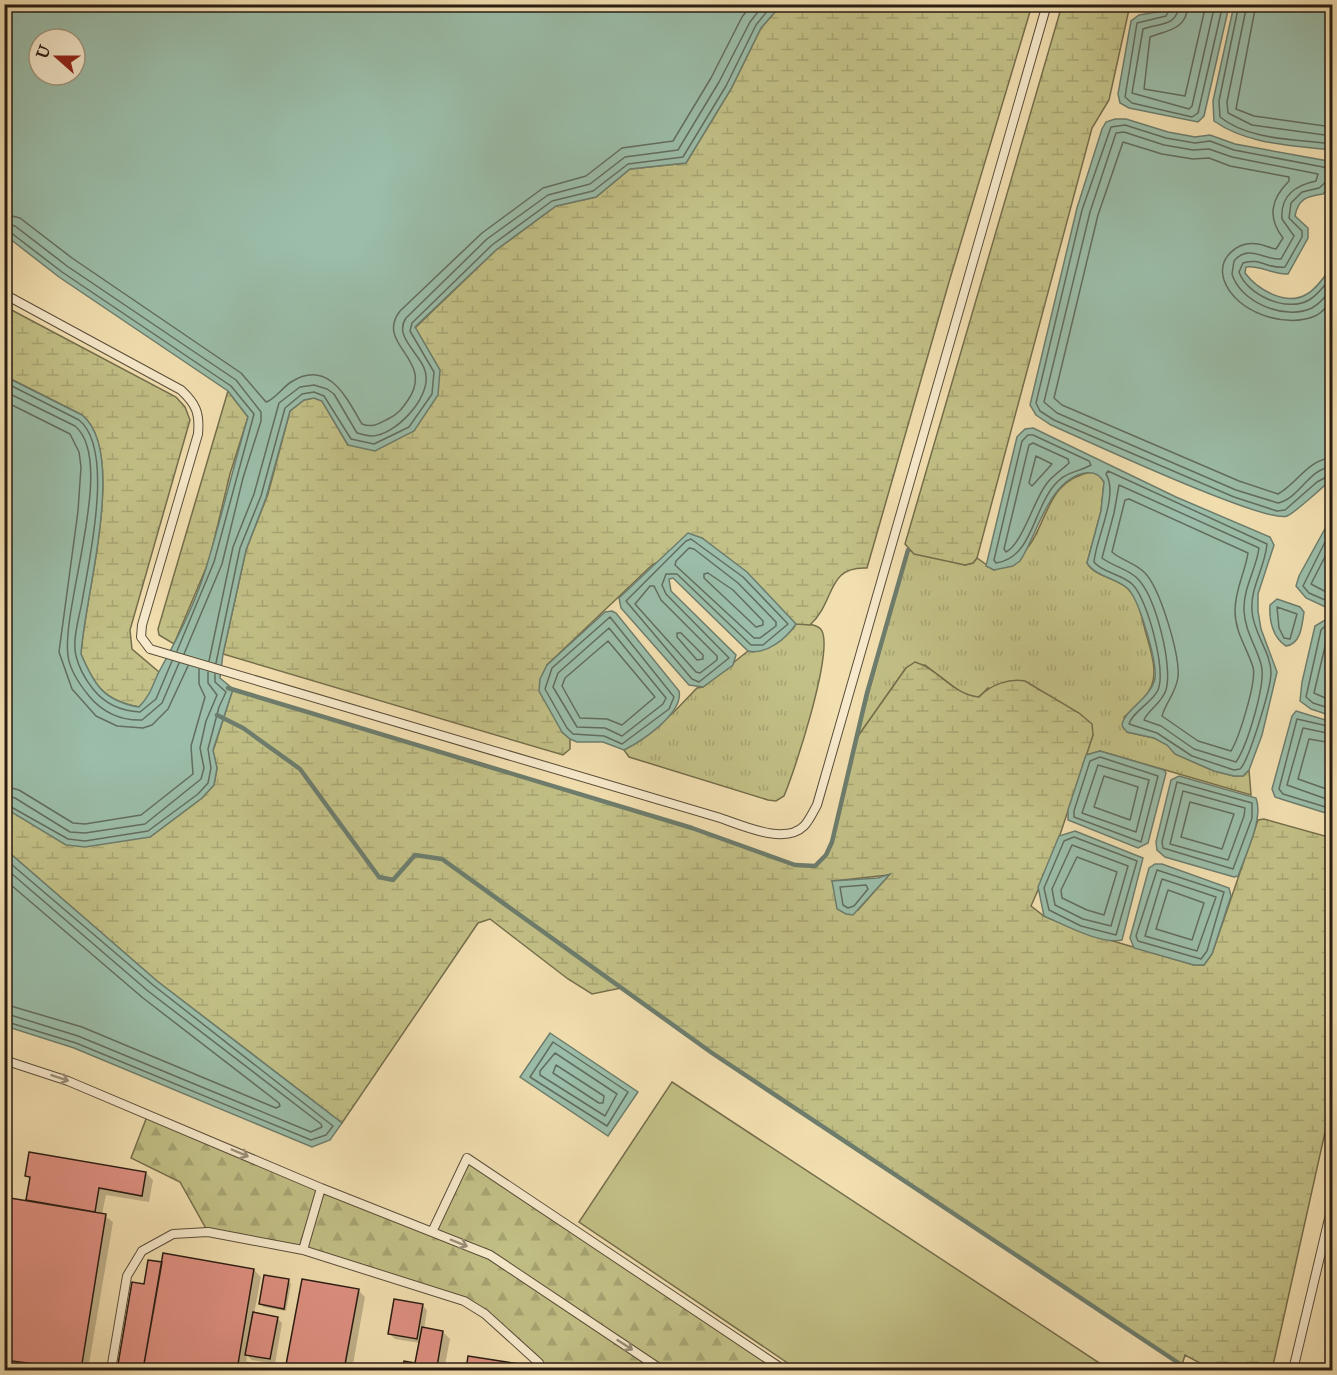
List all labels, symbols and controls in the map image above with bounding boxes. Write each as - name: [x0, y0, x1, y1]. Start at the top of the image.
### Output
- north arrow: [27, 27, 87, 87]
- text: U: [32, 42, 55, 61]
- one-way arrow: [50, 1074, 69, 1085]
- one-way arrow: [231, 1149, 249, 1160]
- one-way arrow: [450, 1238, 468, 1249]
- one-way arrow: [616, 1339, 633, 1351]

